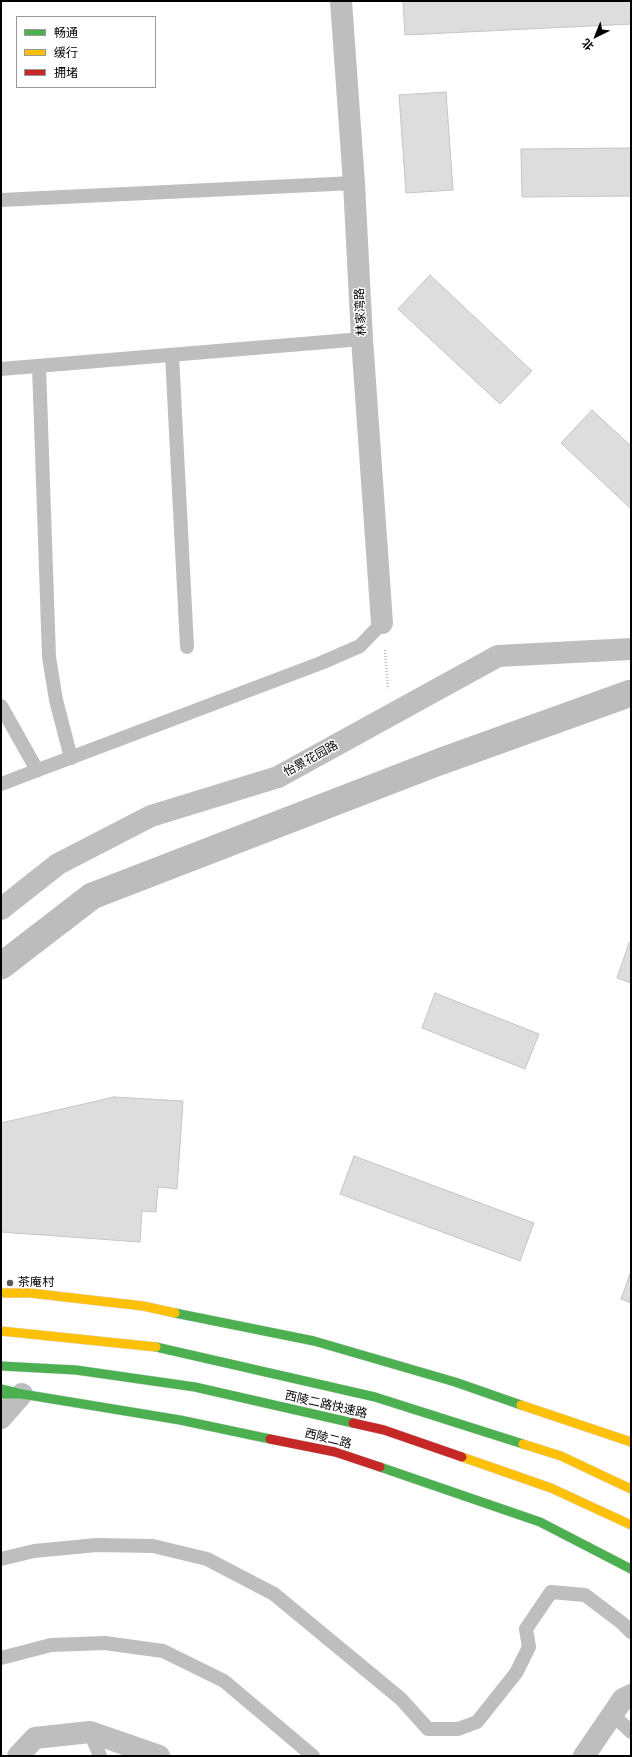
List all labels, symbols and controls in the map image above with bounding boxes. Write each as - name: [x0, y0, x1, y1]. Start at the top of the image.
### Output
- legend: [16, 16, 156, 88]
- north arrow: [576, 16, 616, 56]
- text: 畅通: [54, 24, 78, 41]
- text: 北: [578, 36, 597, 54]
- text: 缓行: [54, 44, 78, 61]
- text: 拥堵: [54, 64, 78, 81]
- street label: 林家湾路: [353, 288, 369, 336]
- street label: 怡景花园路: [281, 738, 341, 780]
- place label: 茶庵村: [18, 1276, 54, 1290]
- marker: 茶庵村: [5, 1278, 15, 1288]
- street label: 西陵二路快速路: [283, 1389, 369, 1421]
- street label: 西陵二路: [303, 1426, 353, 1452]

